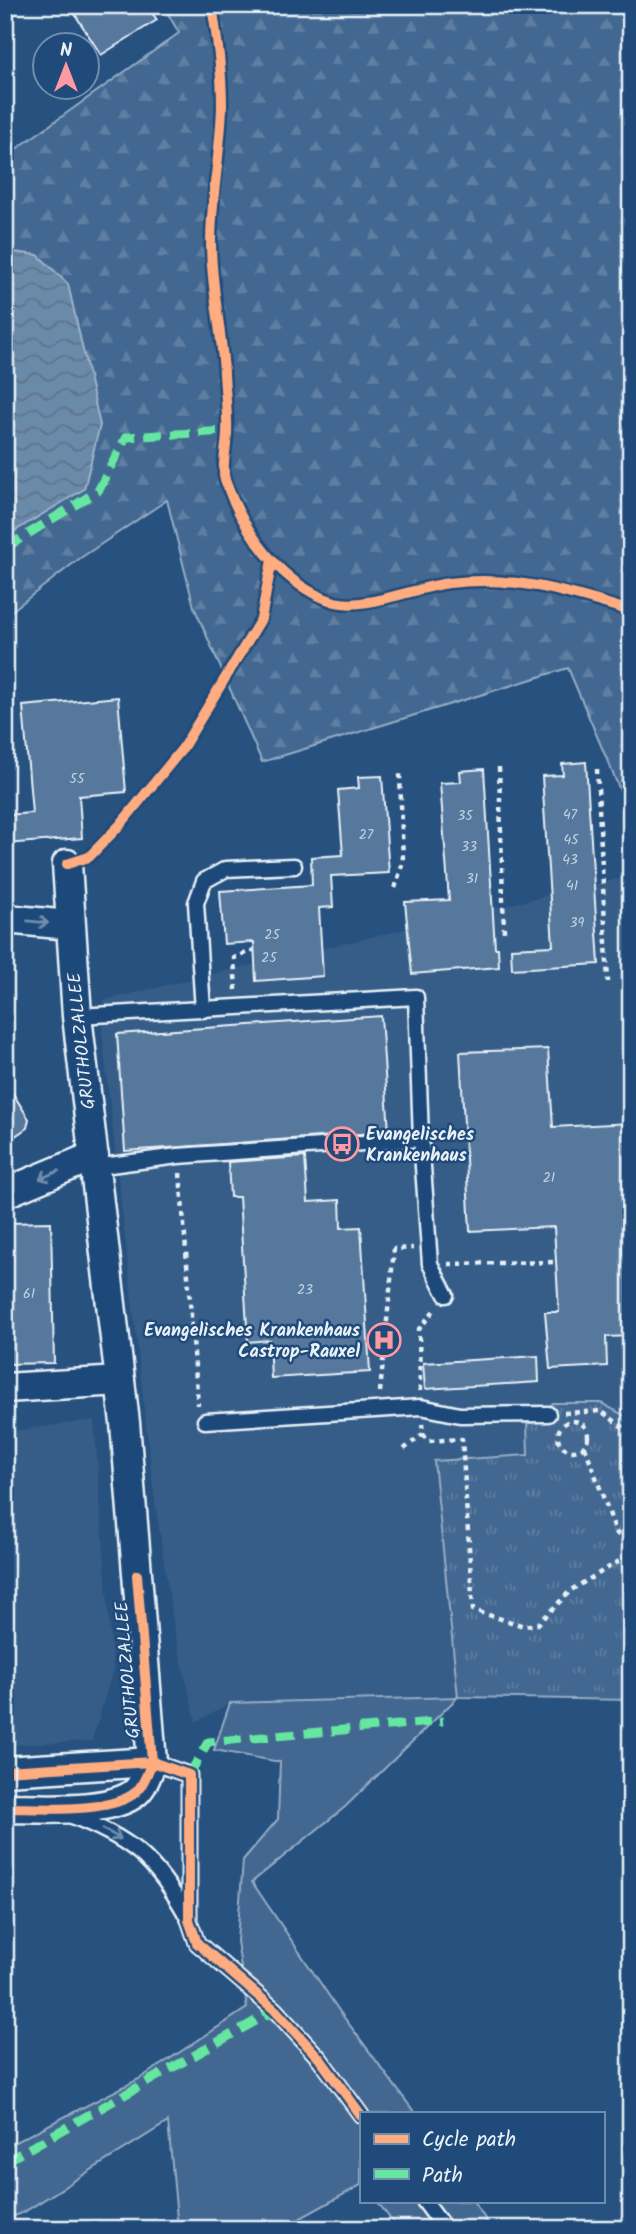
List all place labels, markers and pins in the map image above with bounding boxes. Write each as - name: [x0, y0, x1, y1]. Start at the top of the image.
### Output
- place label: Evangelisches Krankenhaus: [366, 1121, 475, 1171]
- bus stop icon: Evangelisches Krankenhaus: [323, 1125, 361, 1163]
- place label: Evangelisches Krankenhaus Castrop-Rauxel: [144, 1317, 361, 1367]
- hospital icon: Evangelisches Krankenhaus Castrop-Rauxel: [365, 1321, 403, 1359]

